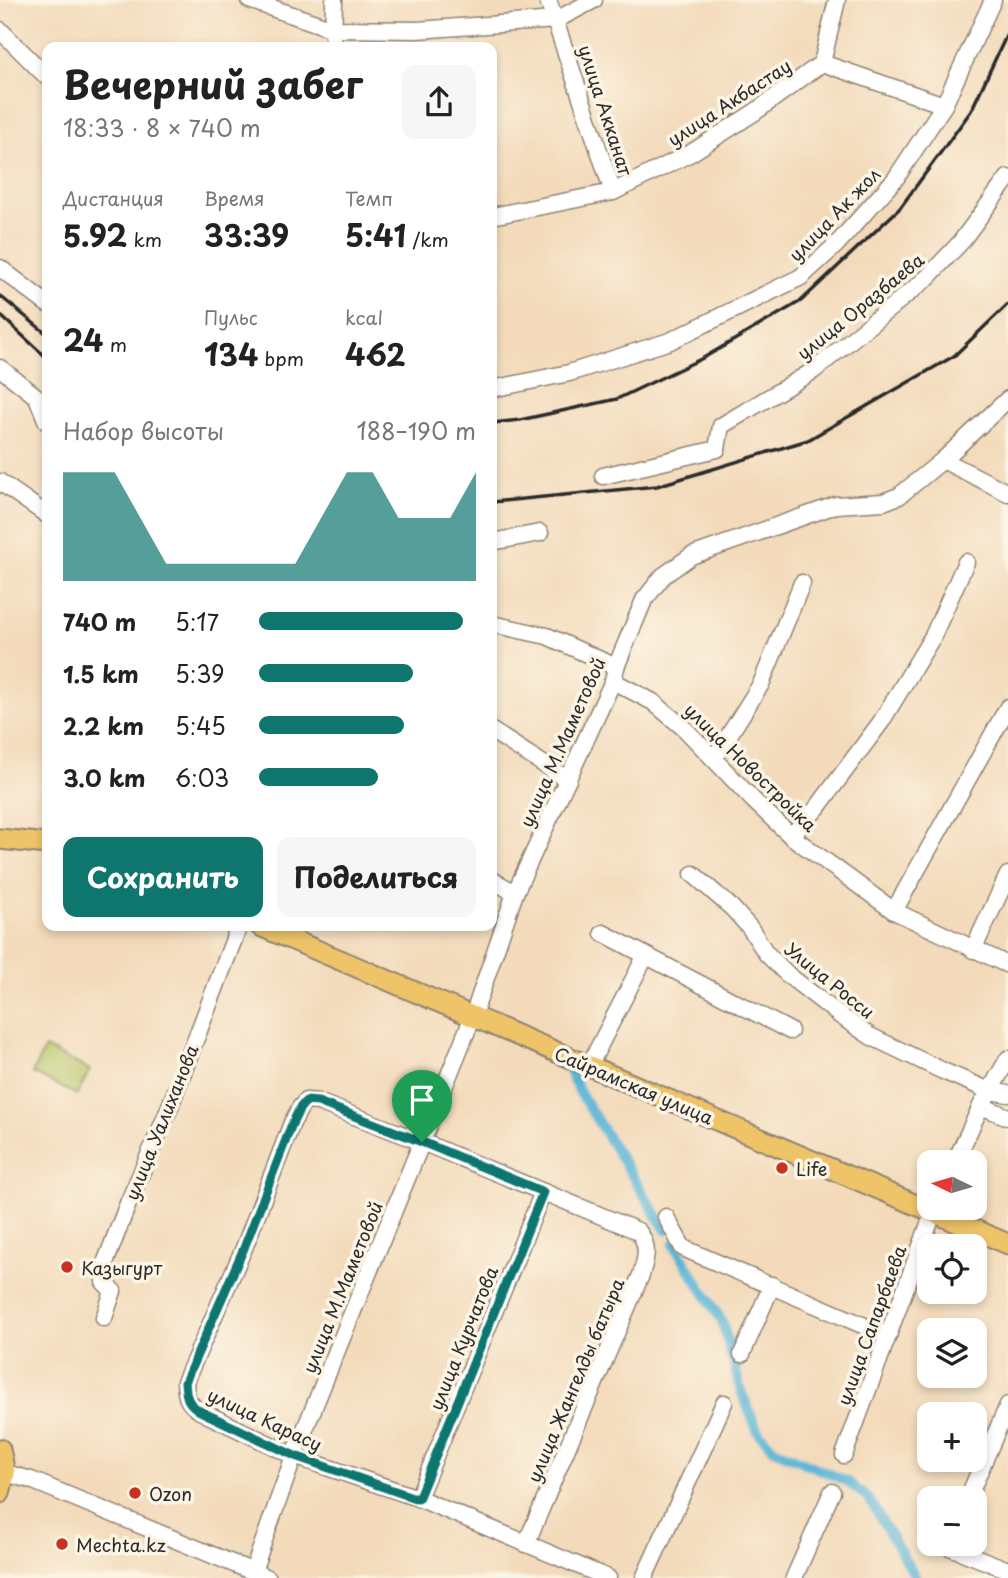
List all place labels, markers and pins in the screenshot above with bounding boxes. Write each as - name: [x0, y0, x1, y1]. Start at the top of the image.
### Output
- pin: [392, 1070, 452, 1142]
- place label: Life: [796, 1155, 827, 1182]
- marker: Life: [774, 1160, 790, 1176]
- place label: Казыгурт: [81, 1254, 163, 1281]
- marker: Казыгурт: [59, 1259, 75, 1275]
- place label: Ozon: [149, 1480, 192, 1507]
- marker: Ozon: [127, 1485, 143, 1501]
- place label: Mechta.kz: [76, 1531, 166, 1558]
- marker: Mechta.kz: [54, 1536, 70, 1552]

